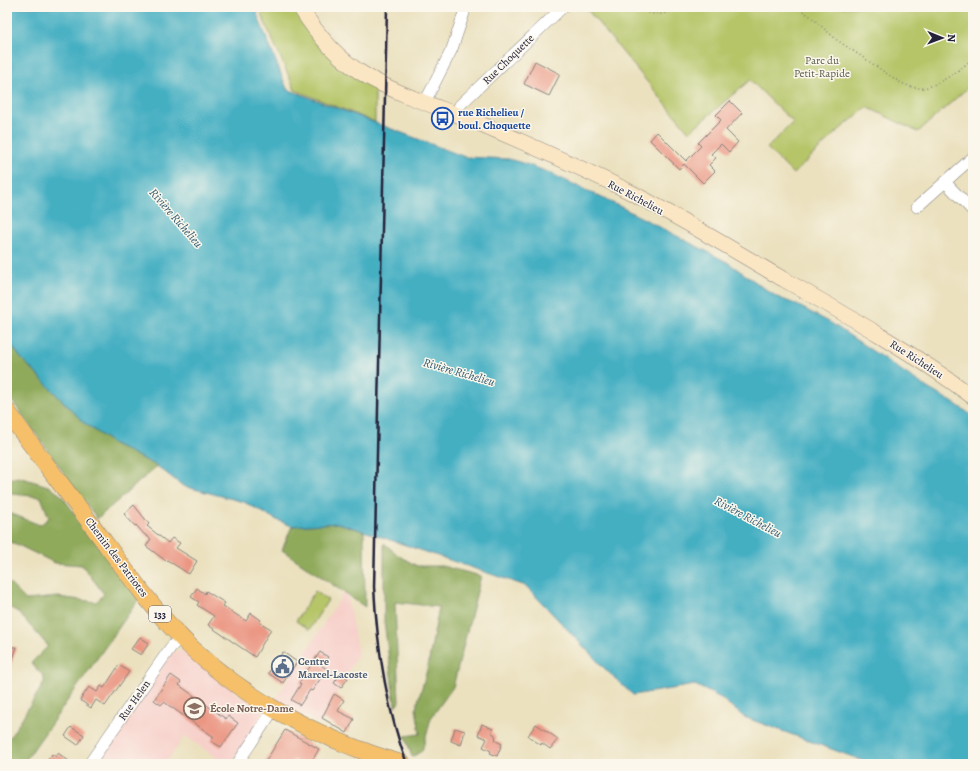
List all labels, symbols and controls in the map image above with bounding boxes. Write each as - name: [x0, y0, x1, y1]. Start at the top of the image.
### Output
- north arrow: [922, 18, 962, 58]
- street label: Rue Choquette: [479, 31, 537, 88]
- text: N: [944, 34, 959, 42]
- park label: Parc du Petit-Rapide: [794, 53, 850, 81]
- bus stop icon: rue Richelieu / boul. Choquette: [429, 105, 455, 131]
- place label: rue Richelieu / boul. Choquette: [457, 105, 531, 133]
- street label: Rue Richelieu: [605, 176, 666, 218]
- water label: Rivière Richelieu: [146, 185, 206, 251]
- street label: Rue Richelieu: [887, 336, 947, 382]
- water label: Rivière Richelieu: [421, 354, 497, 390]
- water label: Rivière Richelieu: [712, 493, 784, 541]
- street label: Chemin des Patriotes: [82, 514, 151, 600]
- road number: 133: [149, 606, 171, 622]
- public building icon: Centre Marcel-Lacoste: [270, 654, 296, 680]
- place label: Centre Marcel-Lacoste: [298, 654, 368, 682]
- street label: Rue Helen: [115, 677, 154, 723]
- school or university icon: École Notre-Dame: [182, 695, 208, 721]
- place label: École Notre-Dame: [210, 701, 294, 716]

